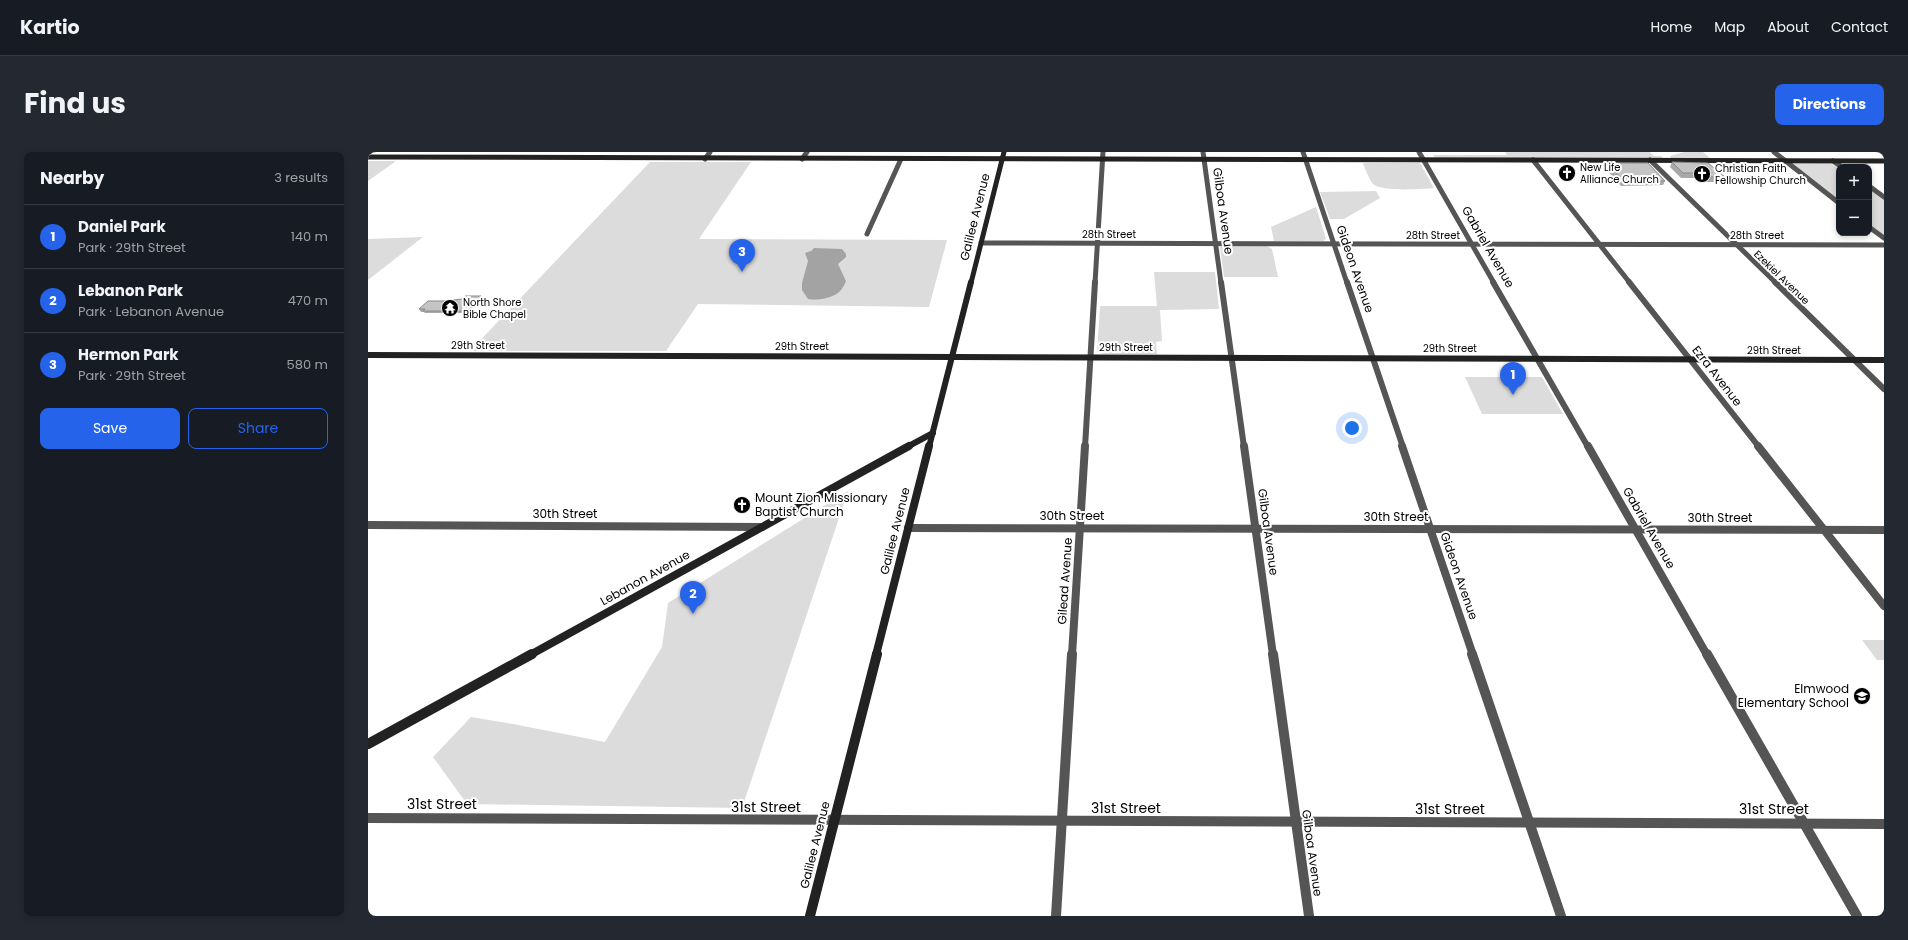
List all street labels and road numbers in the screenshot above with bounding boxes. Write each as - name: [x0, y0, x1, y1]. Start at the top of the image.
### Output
- street label: Gilboa Avenue: [1209, 166, 1238, 255]
- street label: Galilee Avenue: [955, 171, 994, 262]
- street label: Gabriel Avenue: [1458, 203, 1519, 291]
- street label: Gideon Avenue: [1333, 223, 1378, 315]
- street label: 28th Street: [1082, 227, 1136, 242]
- street label: 28th Street: [1406, 228, 1460, 243]
- street label: 28th Street: [1730, 228, 1784, 243]
- street label: Ezekiel Avenue: [1750, 247, 1813, 308]
- street label: 29th Street: [451, 338, 505, 353]
- street label: 29th Street: [775, 339, 829, 354]
- street label: 29th Street: [1099, 340, 1153, 355]
- street label: 29th Street: [1423, 341, 1477, 356]
- street label: Ezra Avenue: [1688, 342, 1746, 409]
- street label: 29th Street: [1747, 343, 1801, 358]
- street label: Gabriel Avenue: [1619, 484, 1680, 572]
- street label: Galilee Avenue: [875, 485, 914, 576]
- street label: Gilboa Avenue: [1254, 487, 1283, 576]
- street label: 30th Street: [533, 505, 598, 522]
- street label: 30th Street: [1040, 507, 1105, 524]
- street label: 30th Street: [1364, 508, 1429, 525]
- street label: 30th Street: [1688, 509, 1753, 526]
- street label: Gideon Avenue: [1437, 530, 1482, 622]
- street label: Gilead Avenue: [1053, 537, 1076, 625]
- street label: Lebanon Avenue: [597, 546, 693, 609]
- street label: 31st Street: [407, 794, 477, 814]
- street label: 31st Street: [731, 797, 801, 817]
- street label: 31st Street: [1091, 798, 1161, 818]
- street label: Galilee Avenue: [795, 799, 834, 890]
- street label: 31st Street: [1415, 799, 1485, 819]
- street label: 31st Street: [1739, 799, 1809, 819]
- street label: Gilboa Avenue: [1298, 808, 1327, 897]

